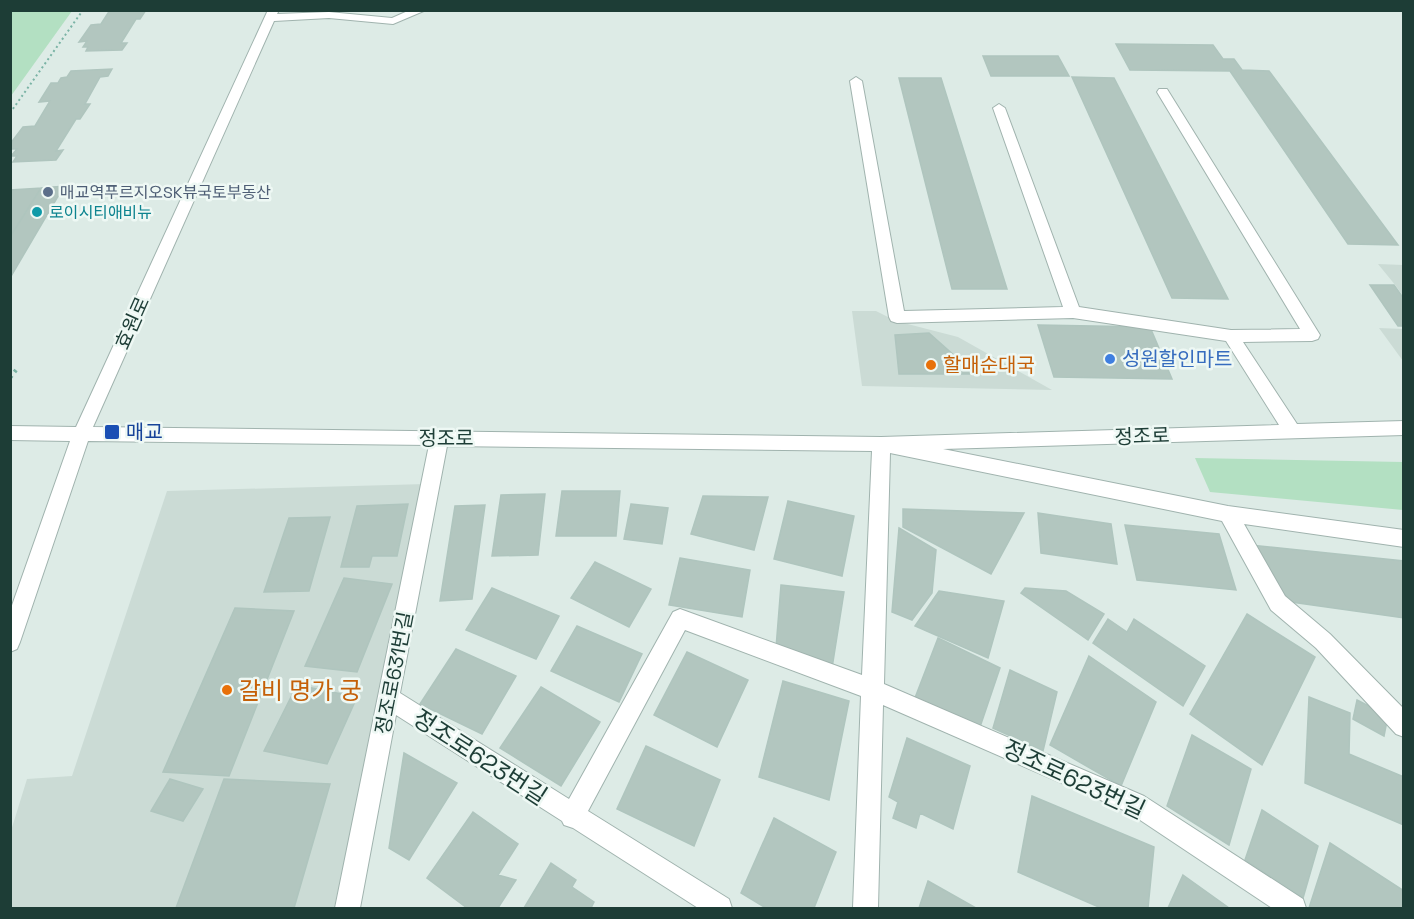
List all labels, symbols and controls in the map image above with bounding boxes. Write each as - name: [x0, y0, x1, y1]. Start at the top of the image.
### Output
- place label: 매교역푸르지오SK뷰국토부동산: [60, 182, 271, 203]
- marker: 매교역푸르지오SK뷰국토부동산: [41, 185, 55, 199]
- place label: 로이시티애비뉴: [49, 202, 152, 223]
- marker: 로이시티애비뉴: [30, 205, 44, 219]
- street label: 효원로: [109, 292, 155, 354]
- place label: 성원할인마트: [1122, 346, 1232, 372]
- place label: 할매순대국: [943, 352, 1035, 378]
- marker: 성원할인마트: [1103, 352, 1117, 366]
- marker: 할매순대국: [924, 358, 938, 372]
- place label: 매교: [126, 419, 163, 445]
- street label: 정조로: [1114, 422, 1170, 450]
- marker: 매교: [103, 423, 121, 441]
- street label: 정조로: [418, 425, 474, 451]
- street label: 정조로631번길: [369, 609, 419, 737]
- place label: 갈비 명가 궁: [239, 675, 362, 706]
- marker: 갈비 명가 궁: [220, 683, 234, 697]
- street label: 정조로623번길: [407, 702, 553, 812]
- street label: 정조로623번길: [998, 732, 1150, 826]

